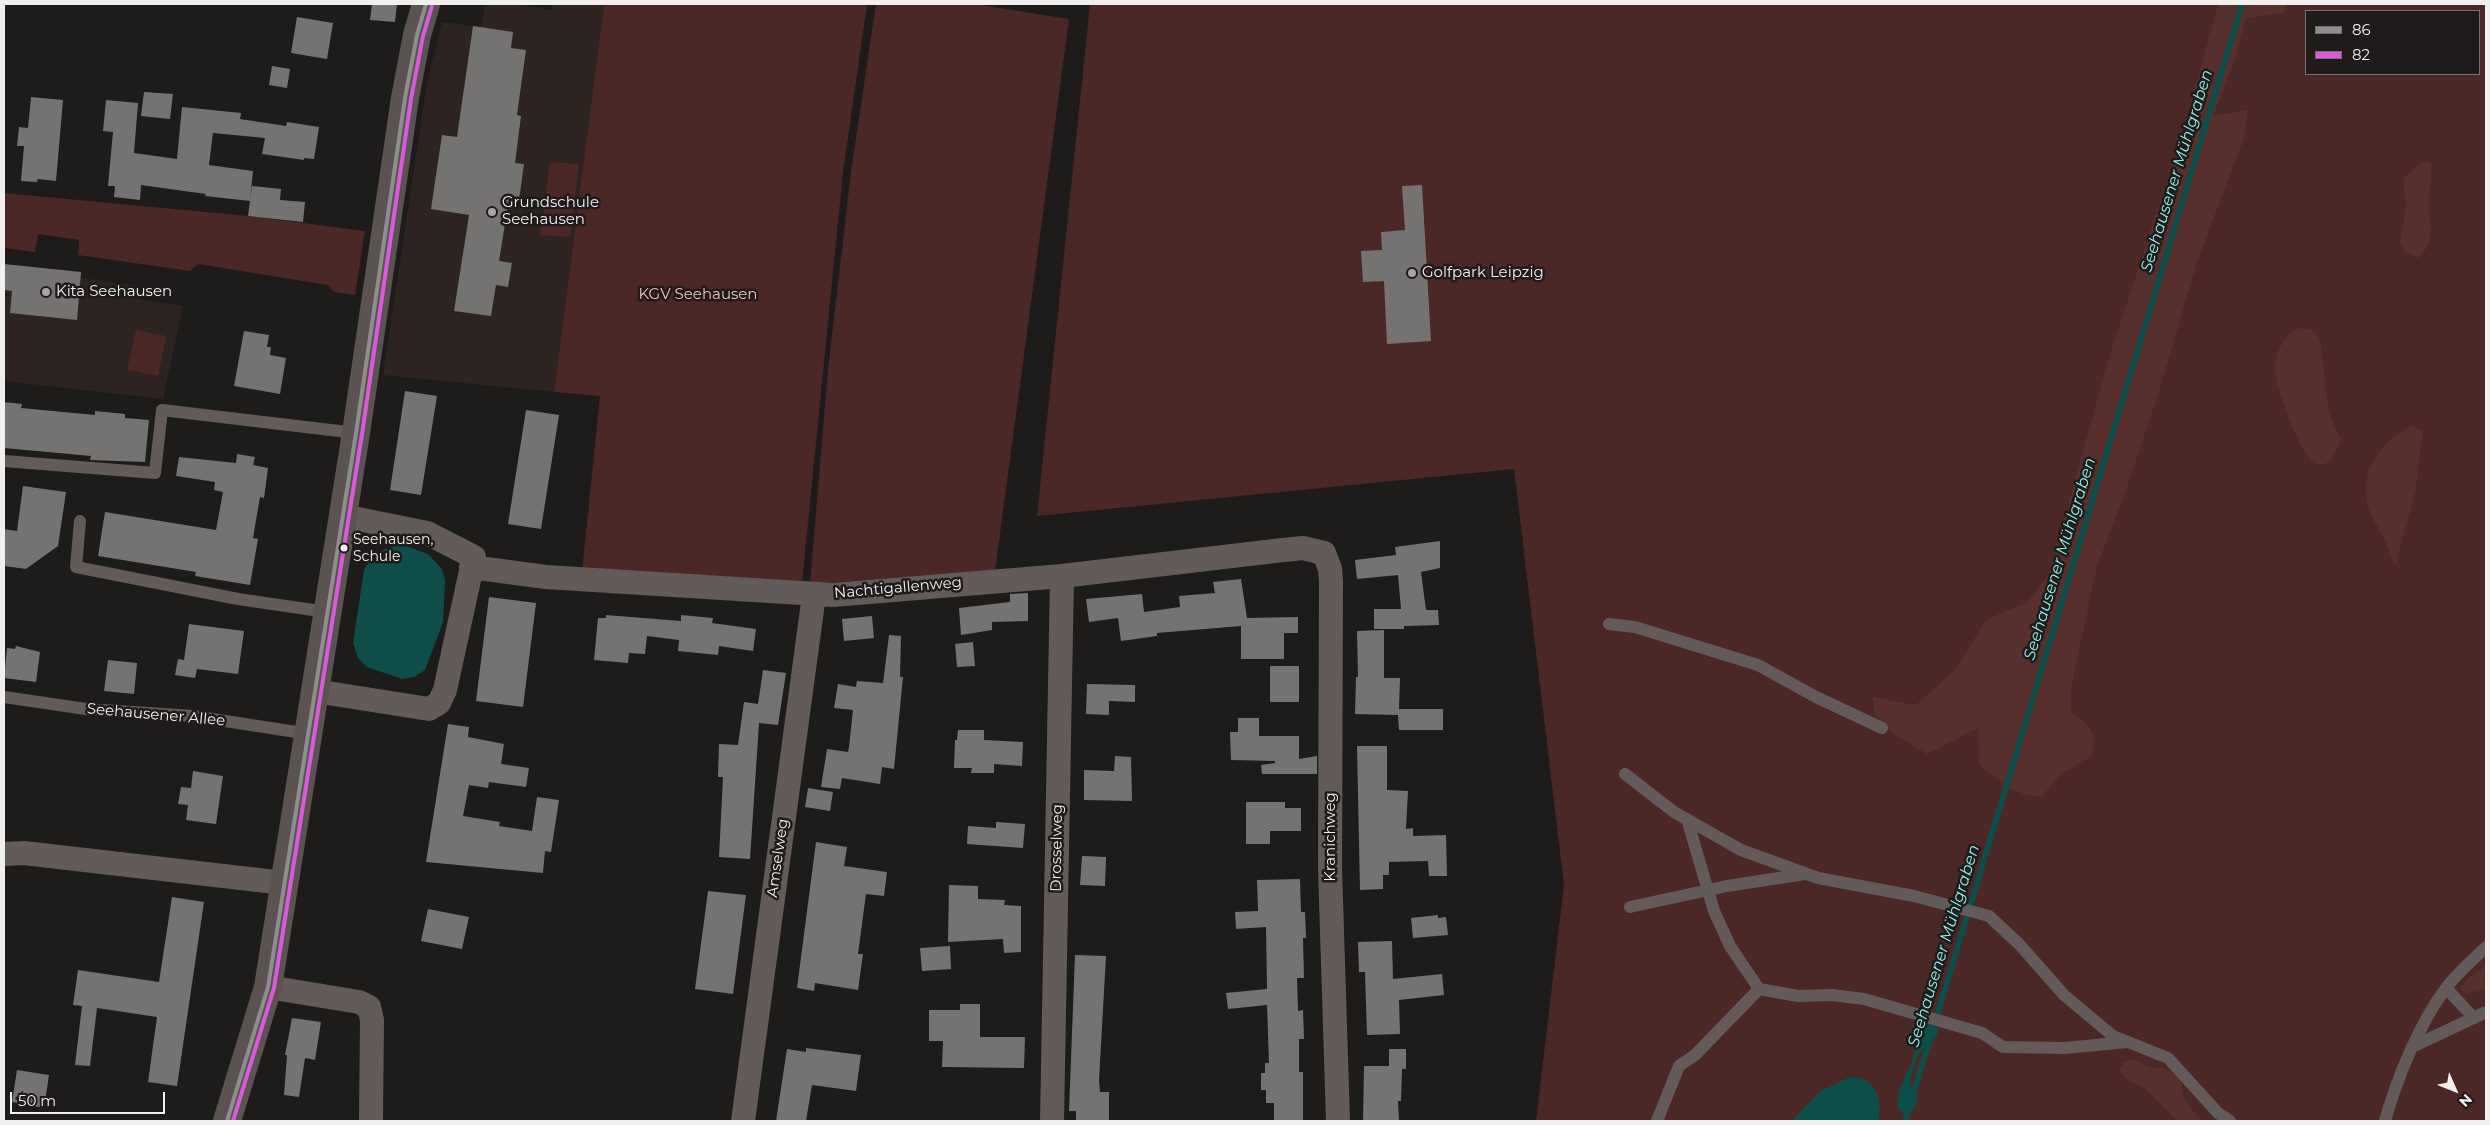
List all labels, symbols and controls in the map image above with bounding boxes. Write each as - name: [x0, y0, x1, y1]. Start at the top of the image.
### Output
- legend: [2305, 10, 2480, 75]
- text: 86: [2352, 20, 2371, 39]
- text: 82: [2352, 45, 2370, 64]
- water label: Seehausener Mühlgraben: [2137, 67, 2217, 275]
- place label: Grundschule Seehausen: [502, 194, 599, 229]
- marker: Grundschule Seehausen: [486, 206, 498, 218]
- place label: Golfpark Leipzig: [1422, 264, 1544, 282]
- marker: Golfpark Leipzig: [1406, 267, 1418, 279]
- place label: Kita Seehausen: [56, 283, 172, 301]
- marker: Kita Seehausen: [40, 286, 52, 298]
- park label: KGV Seehausen: [638, 286, 758, 304]
- water label: Seehausener Mühlgraben: [2020, 455, 2100, 663]
- place label: Seehausen, Schule: [353, 532, 433, 564]
- marker: Seehausen, Schule: [339, 543, 349, 553]
- street label: Nachtigallenweg: [833, 573, 963, 603]
- street label: Seehausener Allee: [86, 700, 226, 730]
- street label: Kranichweg: [1322, 792, 1340, 882]
- street label: Drosselweg: [1047, 804, 1067, 892]
- street label: Amselweg: [764, 817, 792, 899]
- water label: Seehausener Mühlgraben: [1904, 842, 1984, 1050]
- north arrow: [2430, 1065, 2480, 1115]
- scale bar: [12, 1082, 168, 1114]
- text: N: [2455, 1090, 2476, 1111]
- text: 50 m: [18, 1091, 56, 1110]

